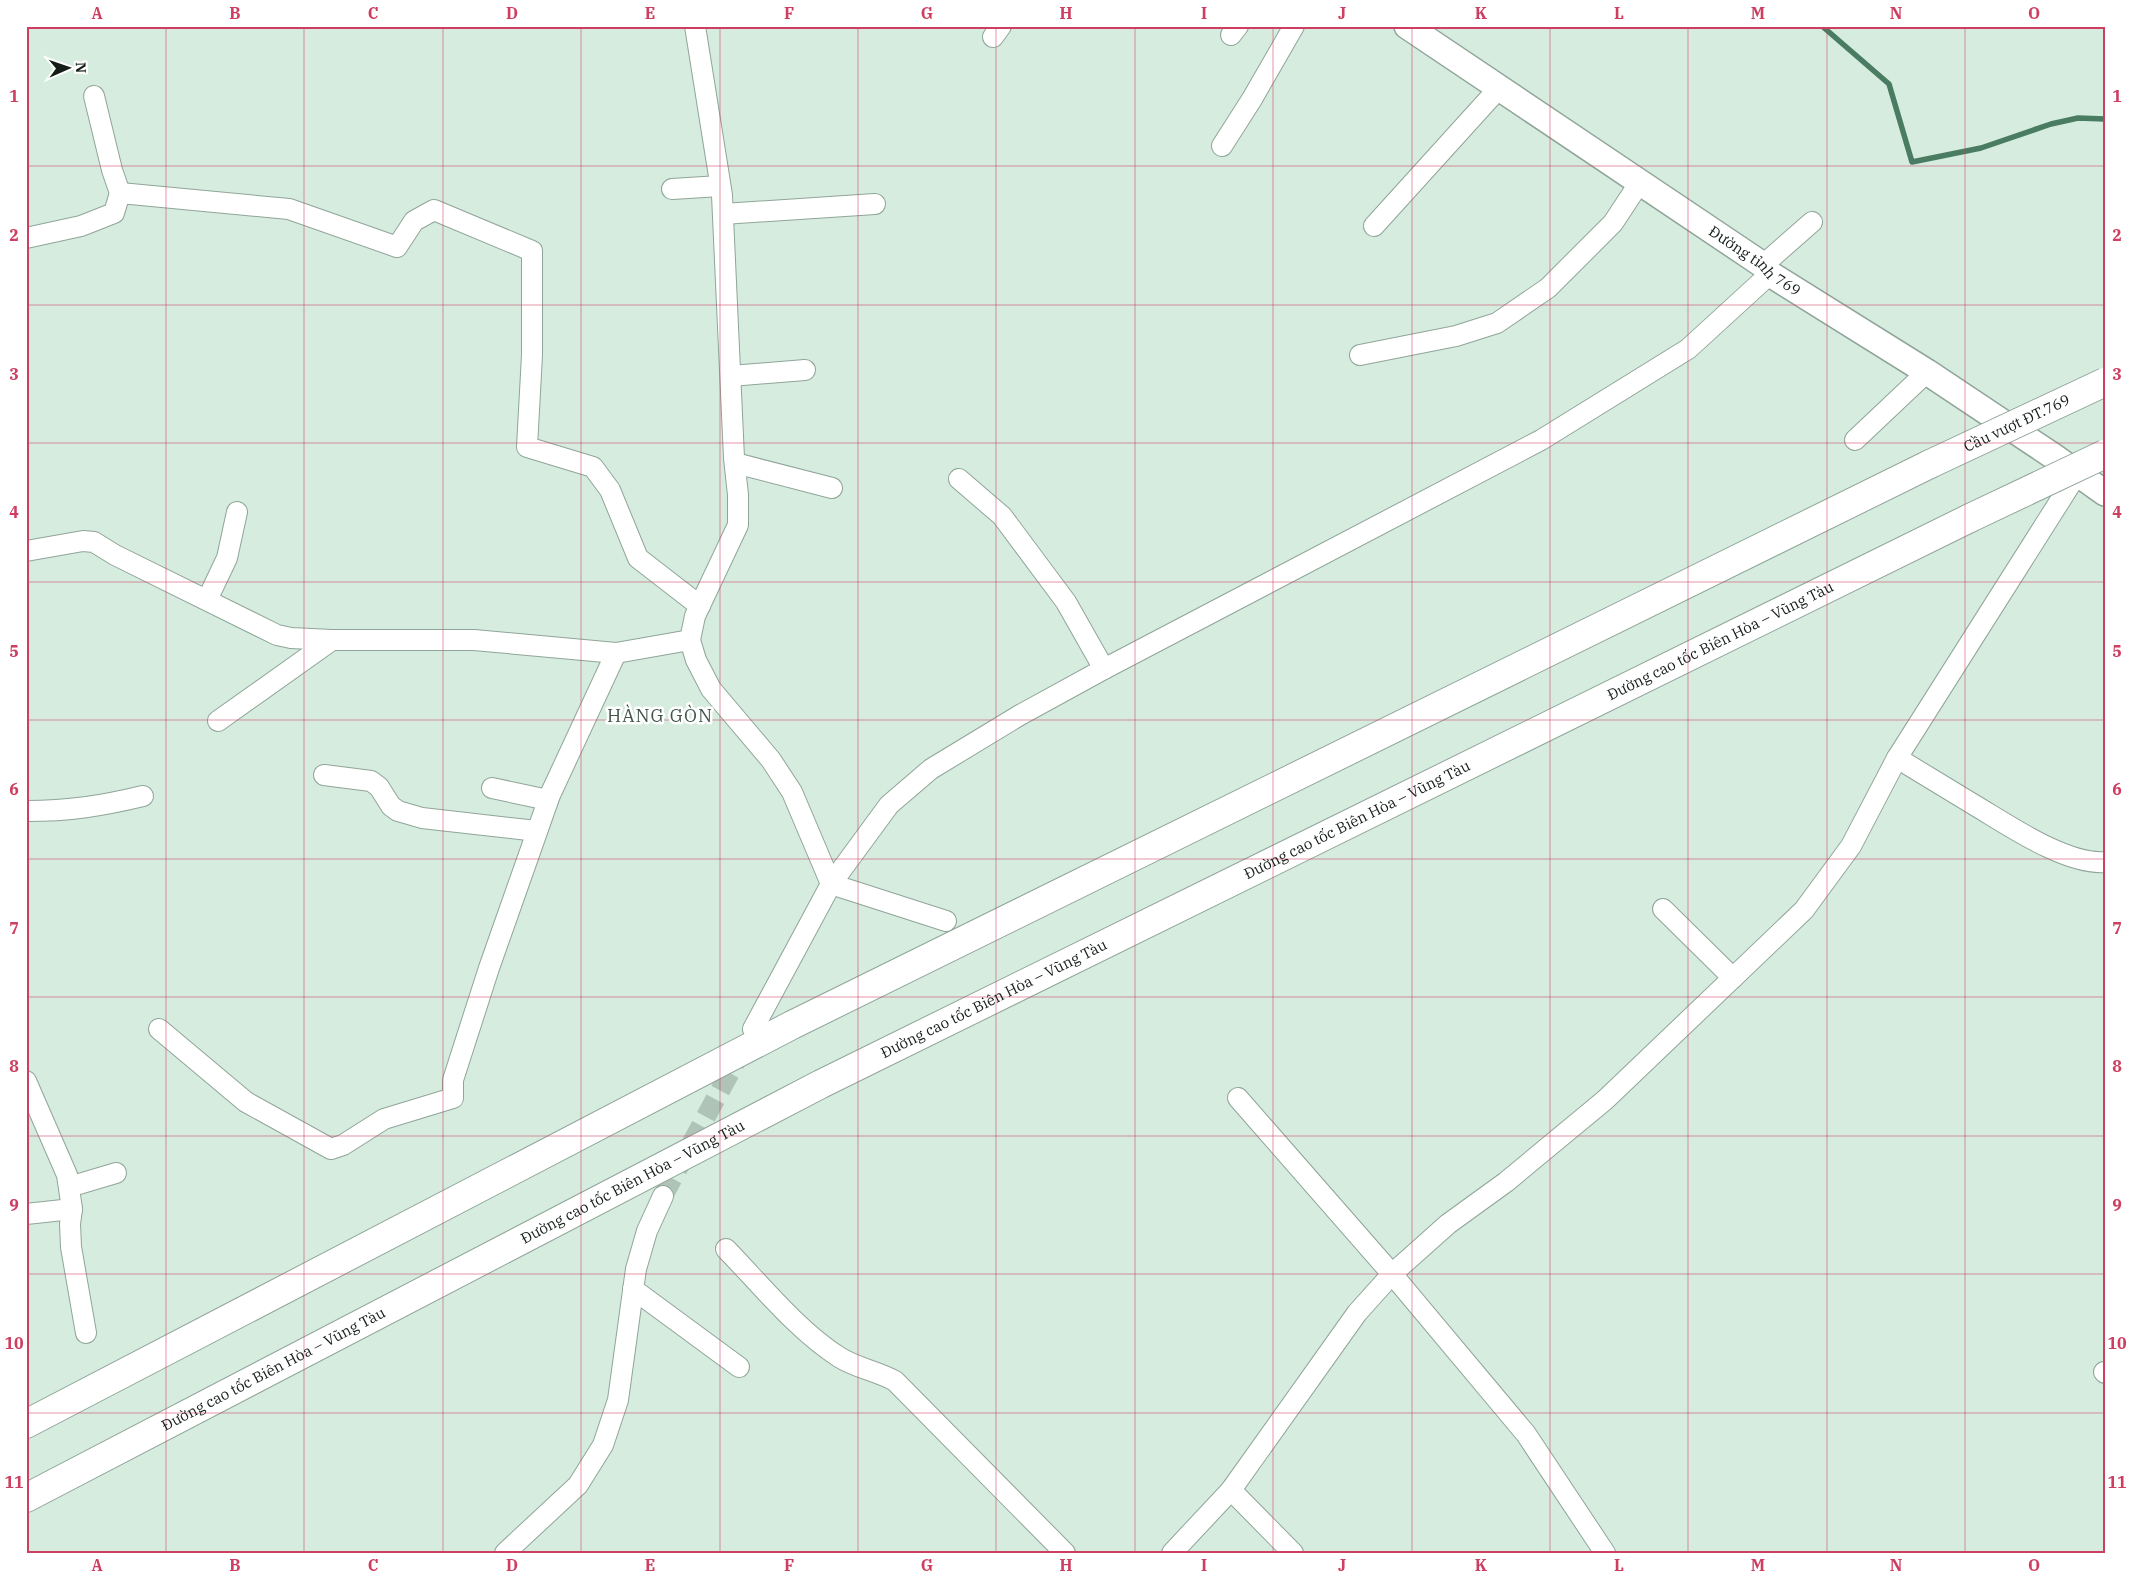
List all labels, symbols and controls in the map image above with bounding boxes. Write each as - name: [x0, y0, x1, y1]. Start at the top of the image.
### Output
- text: A: [91, 3, 103, 23]
- text: B: [229, 3, 241, 23]
- text: C: [368, 3, 378, 23]
- text: D: [506, 3, 518, 23]
- text: E: [645, 3, 655, 23]
- text: F: [784, 3, 794, 23]
- text: G: [921, 3, 933, 23]
- text: H: [1060, 3, 1073, 23]
- text: I: [1201, 3, 1207, 23]
- text: J: [1338, 3, 1346, 23]
- text: K: [1475, 3, 1488, 23]
- text: L: [1614, 3, 1624, 23]
- text: M: [1751, 3, 1765, 23]
- text: N: [1890, 3, 1902, 23]
- text: O: [2028, 3, 2040, 23]
- north arrow: [42, 42, 92, 92]
- text: N: [72, 62, 90, 73]
- text: 1: [9, 86, 19, 106]
- text: 1: [2112, 86, 2122, 106]
- street label: Đường tỉnh 769: [1705, 221, 1804, 300]
- text: 2: [9, 225, 19, 245]
- text: 2: [2112, 225, 2122, 245]
- text: 3: [9, 364, 19, 384]
- text: 3: [2112, 364, 2122, 384]
- street label: Cầu vượt ĐT.769: [1961, 390, 2073, 456]
- text: 4: [9, 502, 19, 522]
- text: 4: [2112, 502, 2122, 522]
- street label: Đường cao tốc Biên Hòa – Vũng Tàu: [1604, 577, 1836, 704]
- text: 5: [9, 641, 19, 661]
- text: 5: [2112, 641, 2122, 661]
- district label: HÀNG GÒN: [607, 704, 713, 727]
- street label: Đường cao tốc Biên Hòa – Vũng Tàu: [1241, 756, 1473, 883]
- text: 6: [9, 779, 19, 799]
- text: 6: [2112, 779, 2122, 799]
- text: 7: [9, 918, 19, 938]
- text: 7: [2112, 918, 2122, 938]
- street label: Đường cao tốc Biên Hòa – Vũng Tàu: [877, 935, 1110, 1062]
- text: 8: [9, 1056, 19, 1076]
- text: 8: [2112, 1056, 2122, 1076]
- street label: Đường cao tốc Biên Hòa – Vũng Tàu: [517, 1116, 748, 1248]
- text: 9: [9, 1195, 19, 1215]
- text: 9: [2112, 1195, 2122, 1215]
- street label: Đường cao tốc Biên Hòa – Vũng Tàu: [158, 1303, 388, 1435]
- text: 10: [4, 1333, 24, 1353]
- text: 10: [2107, 1333, 2127, 1353]
- text: 11: [4, 1472, 24, 1492]
- text: 11: [2107, 1472, 2127, 1492]
- text: A: [91, 1555, 103, 1575]
- text: B: [229, 1555, 241, 1575]
- text: C: [368, 1555, 378, 1575]
- text: D: [506, 1555, 518, 1575]
- text: E: [645, 1555, 655, 1575]
- text: F: [784, 1555, 794, 1575]
- text: G: [921, 1555, 933, 1575]
- text: H: [1060, 1555, 1073, 1575]
- text: I: [1201, 1555, 1207, 1575]
- text: J: [1338, 1555, 1346, 1575]
- text: K: [1475, 1555, 1488, 1575]
- text: L: [1614, 1555, 1624, 1575]
- text: M: [1751, 1555, 1765, 1575]
- text: N: [1890, 1555, 1902, 1575]
- text: O: [2028, 1555, 2040, 1575]

